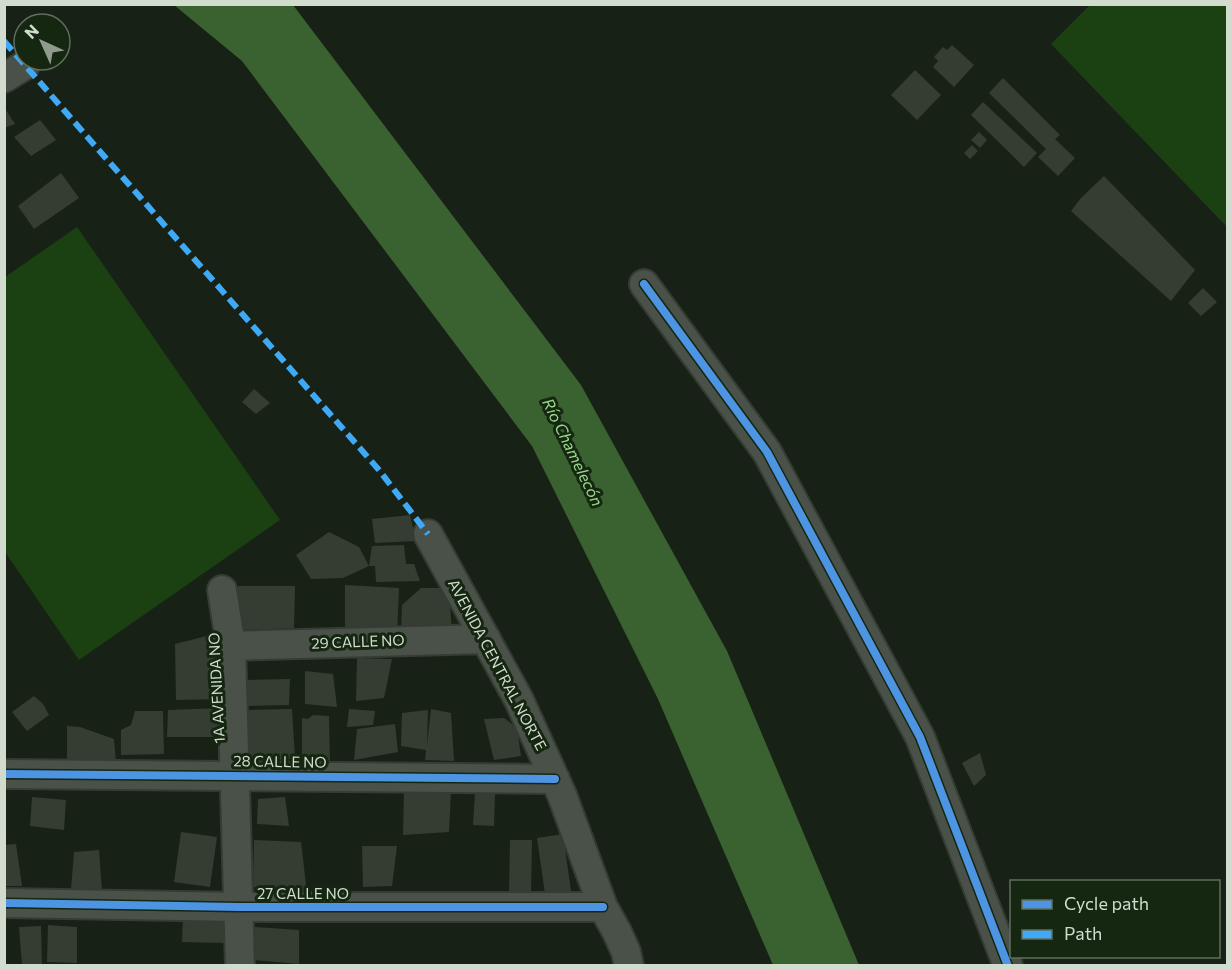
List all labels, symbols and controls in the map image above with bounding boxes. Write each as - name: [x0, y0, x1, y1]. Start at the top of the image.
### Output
- north arrow: [12, 12, 72, 72]
- text: N: [20, 20, 42, 42]
- water label: Río Chamelecón: [539, 395, 608, 509]
- street label: AVENIDA CENTRAL NORTE: [445, 576, 551, 753]
- street label: 29 CALLE NO: [311, 630, 405, 652]
- street label: 1A AVENIDA NO: [204, 632, 228, 744]
- street label: 28 CALLE NO: [233, 751, 327, 771]
- legend: [1010, 880, 1220, 958]
- street label: 27 CALLE NO: [257, 884, 349, 902]
- text: Cycle path: [1064, 892, 1149, 914]
- text: Path: [1064, 922, 1102, 944]

